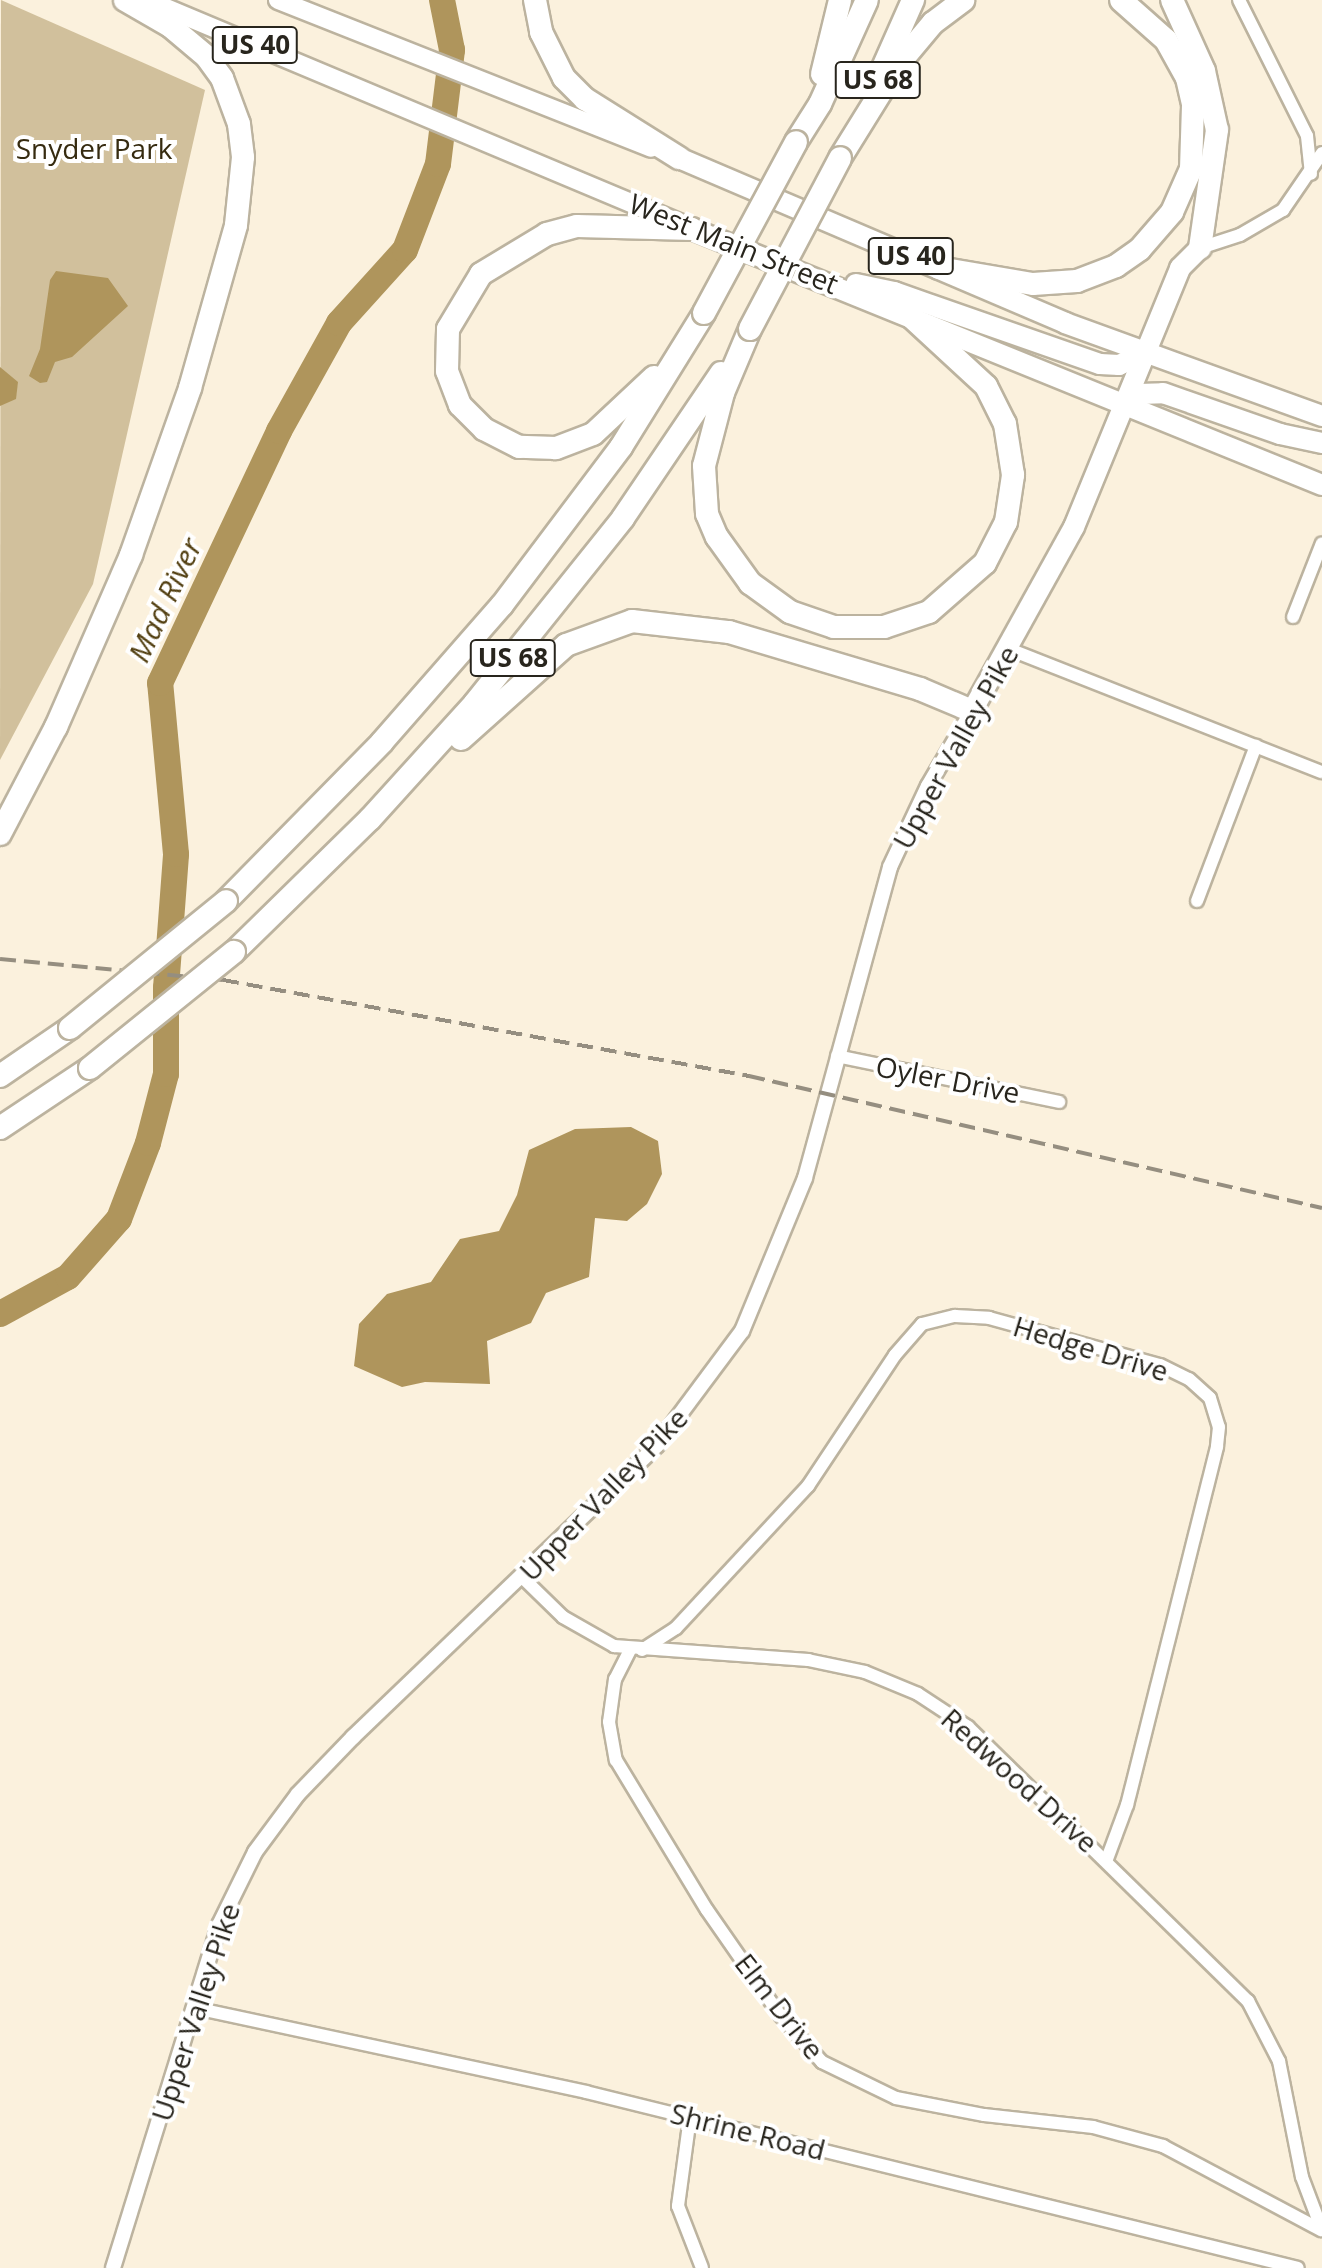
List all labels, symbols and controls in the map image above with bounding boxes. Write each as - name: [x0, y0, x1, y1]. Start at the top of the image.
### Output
- road number: US 40: [211, 23, 299, 67]
- road number: US 68: [834, 58, 922, 102]
- park label: Snyder Park: [16, 131, 172, 165]
- street label: West Main Street: [624, 186, 844, 300]
- road number: US 40: [867, 234, 955, 278]
- water label: Mad River: [121, 532, 209, 668]
- road number: US 68: [469, 636, 557, 680]
- street label: Upper Valley Pike: [885, 640, 1025, 854]
- street label: Oyler Drive: [873, 1049, 1023, 1109]
- street label: Hedge Drive: [1009, 1309, 1173, 1387]
- street label: Upper Valley Pike: [512, 1401, 694, 1587]
- street label: Redwood Drive: [935, 1701, 1105, 1859]
- street label: Upper Valley Pike: [144, 1899, 246, 2125]
- street label: Elm Drive: [728, 1947, 832, 2065]
- street label: Shrine Road: [667, 2096, 829, 2166]

